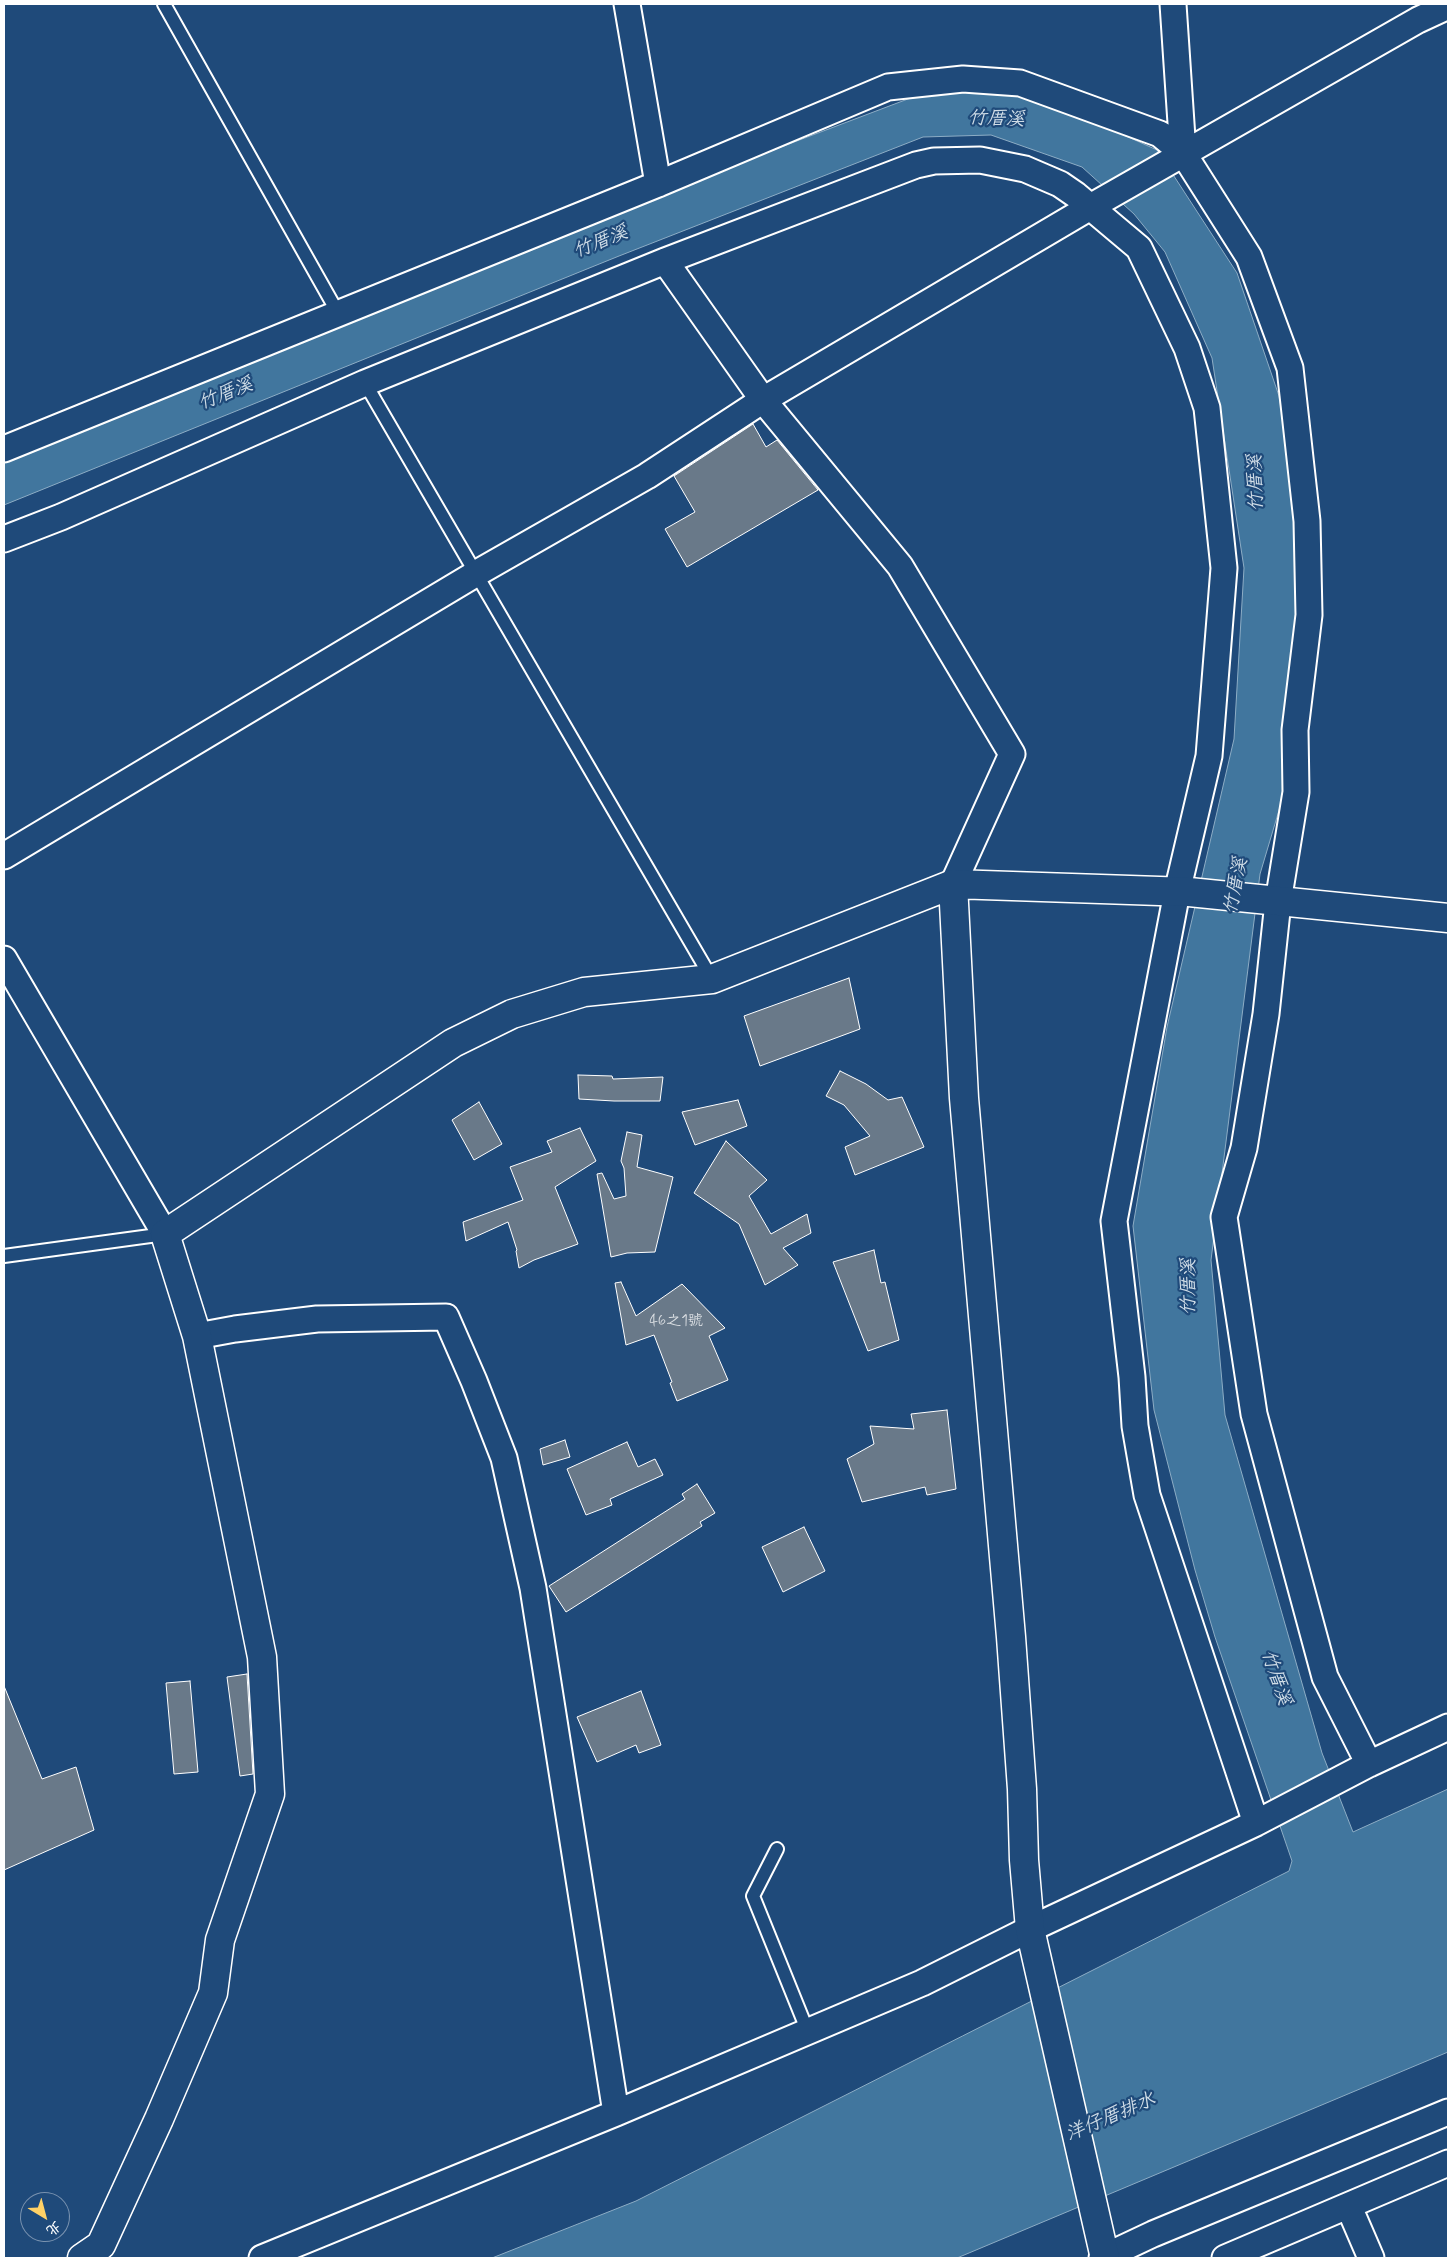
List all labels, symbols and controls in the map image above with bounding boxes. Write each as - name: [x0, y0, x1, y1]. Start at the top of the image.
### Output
- water label: 竹厝溪: [967, 108, 1025, 132]
- water label: 竹厝溪: [570, 222, 632, 264]
- water label: 竹厝溪: [195, 374, 257, 416]
- water label: 竹厝溪: [1245, 454, 1269, 512]
- water label: 竹厝溪: [1220, 856, 1254, 916]
- water label: 竹厝溪: [1179, 1259, 1201, 1315]
- house number: 46之1號: [649, 1313, 703, 1331]
- water label: 竹厝溪: [1255, 1647, 1295, 1709]
- water label: 洋仔厝排水: [1063, 2089, 1159, 2147]
- north arrow: [20, 2192, 70, 2242]
- text: 北: [42, 2217, 64, 2240]

